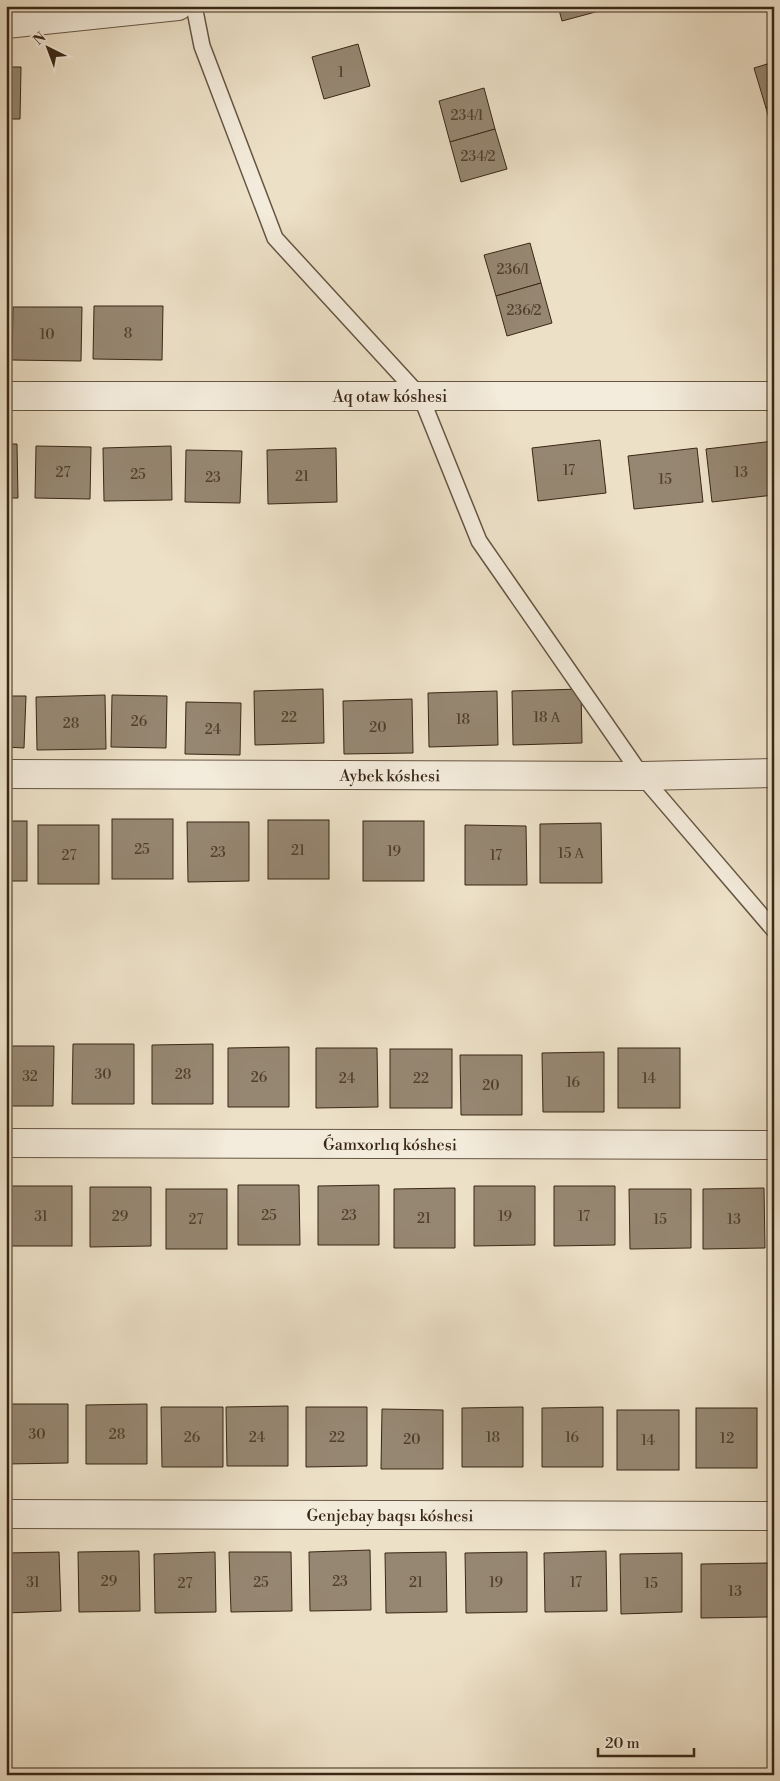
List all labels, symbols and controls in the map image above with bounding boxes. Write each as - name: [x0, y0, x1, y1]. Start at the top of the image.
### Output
- north arrow: [22, 22, 72, 72]
- text: N: [30, 29, 50, 49]
- house number: 1: [338, 64, 344, 82]
- house number: 234/1: [451, 107, 483, 125]
- house number: 234/2: [461, 148, 495, 166]
- house number: 236/1: [497, 261, 529, 279]
- house number: 236/2: [507, 302, 541, 320]
- house number: 8: [124, 325, 132, 343]
- house number: 10: [40, 326, 54, 344]
- street label: Aq otaw kóshesi: [332, 387, 447, 407]
- house number: 17: [563, 462, 575, 480]
- house number: 27: [56, 464, 70, 482]
- house number: 13: [734, 464, 748, 482]
- house number: 25: [130, 466, 146, 484]
- house number: 21: [295, 468, 309, 486]
- house number: 23: [205, 469, 221, 487]
- house number: 15: [658, 471, 672, 489]
- house number: 22: [281, 709, 297, 727]
- house number: 18 А: [533, 709, 562, 727]
- house number: 18: [456, 711, 470, 729]
- house number: 26: [131, 713, 148, 731]
- house number: 28: [63, 715, 79, 733]
- house number: 20: [369, 719, 387, 737]
- house number: 24: [205, 721, 221, 739]
- street label: Aybek kóshesi: [339, 766, 440, 786]
- house number: 25: [134, 841, 150, 859]
- house number: 21: [291, 842, 305, 860]
- house number: 19: [387, 843, 401, 861]
- house number: 23: [210, 844, 226, 862]
- house number: 15 А: [558, 845, 585, 863]
- house number: 27: [62, 847, 76, 865]
- house number: 17: [490, 847, 502, 865]
- house number: 30: [94, 1066, 112, 1084]
- house number: 28: [175, 1066, 191, 1084]
- house number: 32: [22, 1068, 38, 1086]
- house number: 26: [251, 1069, 268, 1087]
- house number: 24: [339, 1070, 355, 1088]
- house number: 22: [413, 1070, 429, 1088]
- house number: 14: [642, 1070, 656, 1088]
- house number: 16: [566, 1074, 581, 1092]
- house number: 20: [482, 1077, 500, 1095]
- street label: Ǵamxorlıq kóshesi: [323, 1133, 457, 1155]
- house number: 25: [261, 1207, 277, 1225]
- house number: 23: [341, 1207, 357, 1225]
- house number: 31: [34, 1208, 48, 1226]
- house number: 29: [112, 1208, 128, 1226]
- house number: 19: [498, 1208, 512, 1226]
- house number: 17: [578, 1208, 590, 1226]
- house number: 21: [417, 1210, 431, 1228]
- house number: 27: [189, 1211, 203, 1229]
- house number: 15: [653, 1211, 667, 1229]
- house number: 13: [727, 1211, 741, 1229]
- house number: 30: [28, 1426, 46, 1444]
- house number: 28: [109, 1426, 125, 1444]
- house number: 26: [184, 1429, 201, 1447]
- house number: 24: [249, 1429, 265, 1447]
- house number: 22: [329, 1429, 345, 1447]
- house number: 18: [486, 1429, 500, 1447]
- house number: 16: [565, 1429, 580, 1447]
- house number: 12: [720, 1430, 734, 1448]
- house number: 20: [403, 1431, 421, 1449]
- house number: 14: [641, 1432, 655, 1450]
- street label: Genjebay baqsı kóshesi: [306, 1506, 474, 1526]
- house number: 29: [101, 1573, 117, 1591]
- house number: 23: [332, 1573, 348, 1591]
- house number: 31: [26, 1574, 40, 1592]
- house number: 25: [253, 1574, 269, 1592]
- house number: 21: [409, 1574, 423, 1592]
- house number: 19: [489, 1574, 503, 1592]
- house number: 17: [570, 1574, 582, 1592]
- house number: 27: [178, 1575, 192, 1593]
- house number: 15: [644, 1575, 658, 1593]
- house number: 13: [728, 1583, 742, 1601]
- scale bar: [598, 1726, 694, 1758]
- text: 20 m: [605, 1734, 640, 1753]

